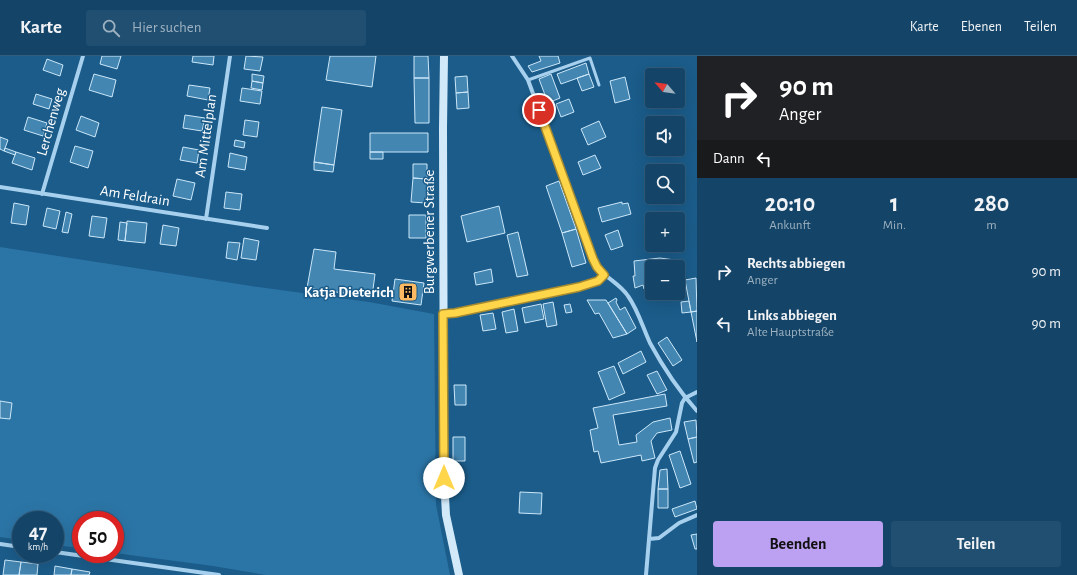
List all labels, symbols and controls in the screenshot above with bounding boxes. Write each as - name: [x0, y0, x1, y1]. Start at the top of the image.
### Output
- search box: [86, 10, 366, 46]
- icon: search: [100, 17, 122, 39]
- text: Karte: [20, 18, 62, 37]
- text: Hier suchen: [132, 20, 201, 35]
- text: Karte: [910, 20, 939, 34]
- text: Ebenen: [961, 20, 1002, 34]
- text: Teilen: [1024, 20, 1057, 34]
- north arrow: [645, 68, 685, 108]
- map controls: [645, 68, 685, 300]
- icon: right: [713, 72, 765, 124]
- text: 90 m: [779, 73, 834, 101]
- street label: Lerchenweg: [34, 86, 68, 158]
- street label: Am Mittelplan: [193, 93, 219, 179]
- pin: [522, 93, 556, 127]
- icon: arrive: [528, 99, 550, 121]
- text: Anger: [779, 106, 821, 124]
- button: sound: [645, 116, 685, 156]
- icon: left: [753, 148, 775, 170]
- text: Dann: [713, 151, 745, 166]
- button: search: [645, 164, 685, 204]
- street label: Burgwerbener Straße: [422, 170, 437, 294]
- street label: Am Feldrain: [99, 183, 171, 209]
- text: 20:10: [765, 192, 815, 216]
- text: 1: [890, 192, 899, 216]
- text: 280: [974, 192, 1009, 216]
- button: +: [645, 212, 685, 252]
- text: Ankunft: [769, 219, 811, 232]
- text: Min.: [883, 219, 906, 232]
- text: m: [986, 219, 997, 232]
- text: Rechts abbiegen: [747, 256, 845, 271]
- button: −: [645, 260, 685, 300]
- icon: right: [713, 261, 735, 283]
- text: 90 m: [1032, 264, 1061, 279]
- text: Anger: [747, 274, 778, 287]
- building icon: Katja Dieterich: [397, 281, 419, 303]
- place label: Katja Dieterich: [304, 285, 394, 300]
- text: Links abbiegen: [747, 308, 837, 323]
- icon: left: [713, 313, 735, 335]
- text: 90 m: [1032, 316, 1061, 331]
- text: Alte Hauptstraße: [747, 326, 834, 339]
- position arrow: [423, 457, 465, 499]
- speed limit sign: 50: [72, 511, 124, 563]
- button: Beenden: [713, 521, 883, 567]
- button: Teilen: [891, 521, 1061, 567]
- text: 47: [29, 522, 47, 542]
- text: km/h: [28, 542, 48, 552]

